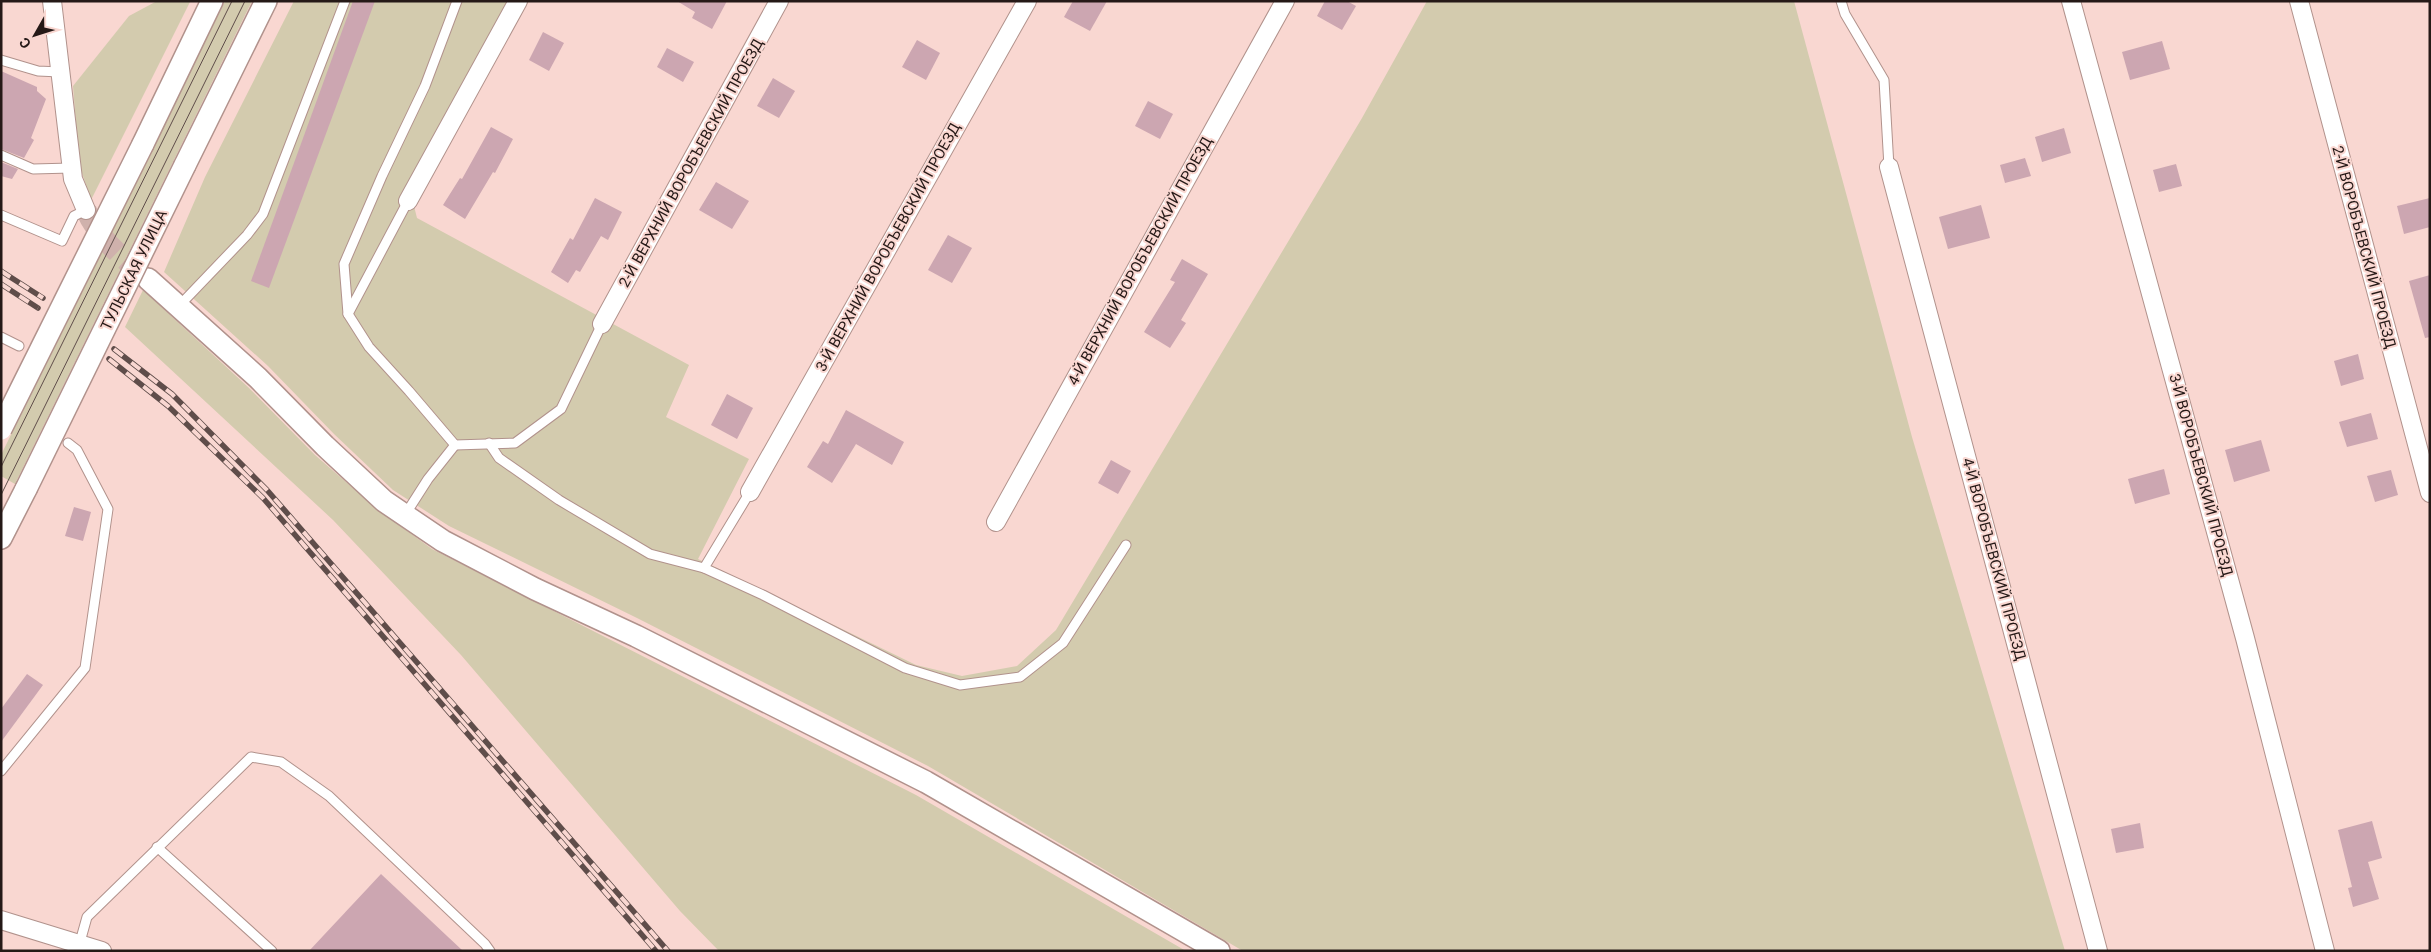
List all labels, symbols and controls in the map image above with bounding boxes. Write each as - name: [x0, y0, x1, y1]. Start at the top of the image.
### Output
- north arrow: [10, 10, 60, 60]
- text: С: [16, 35, 34, 52]
- street label: 2-Й ВЕРХНИЙ ВОРОБЪЕВСКИЙ ПРОЕЗД: [615, 36, 767, 290]
- street label: 3-Й ВЕРХНИЙ ВОРОБЪЕВСКИЙ ПРОЕЗД: [812, 120, 964, 374]
- street label: 4-Й ВЕРХНИЙ ВОРОБЪЕВСКИЙ ПРОЕЗД: [1064, 134, 1216, 388]
- street label: 2-Й ВОРОБЪЕВСКИЙ ПРОЕЗД: [2328, 144, 2400, 350]
- street label: ТУЛЬСКАЯ УЛИЦА: [97, 207, 171, 333]
- street label: 3-Й ВОРОБЪЕВСКИЙ ПРОЕЗД: [2165, 372, 2237, 578]
- street label: 4-Й ВОРОБЪЕВСКИЙ ПРОЕЗД: [1958, 456, 2030, 662]

